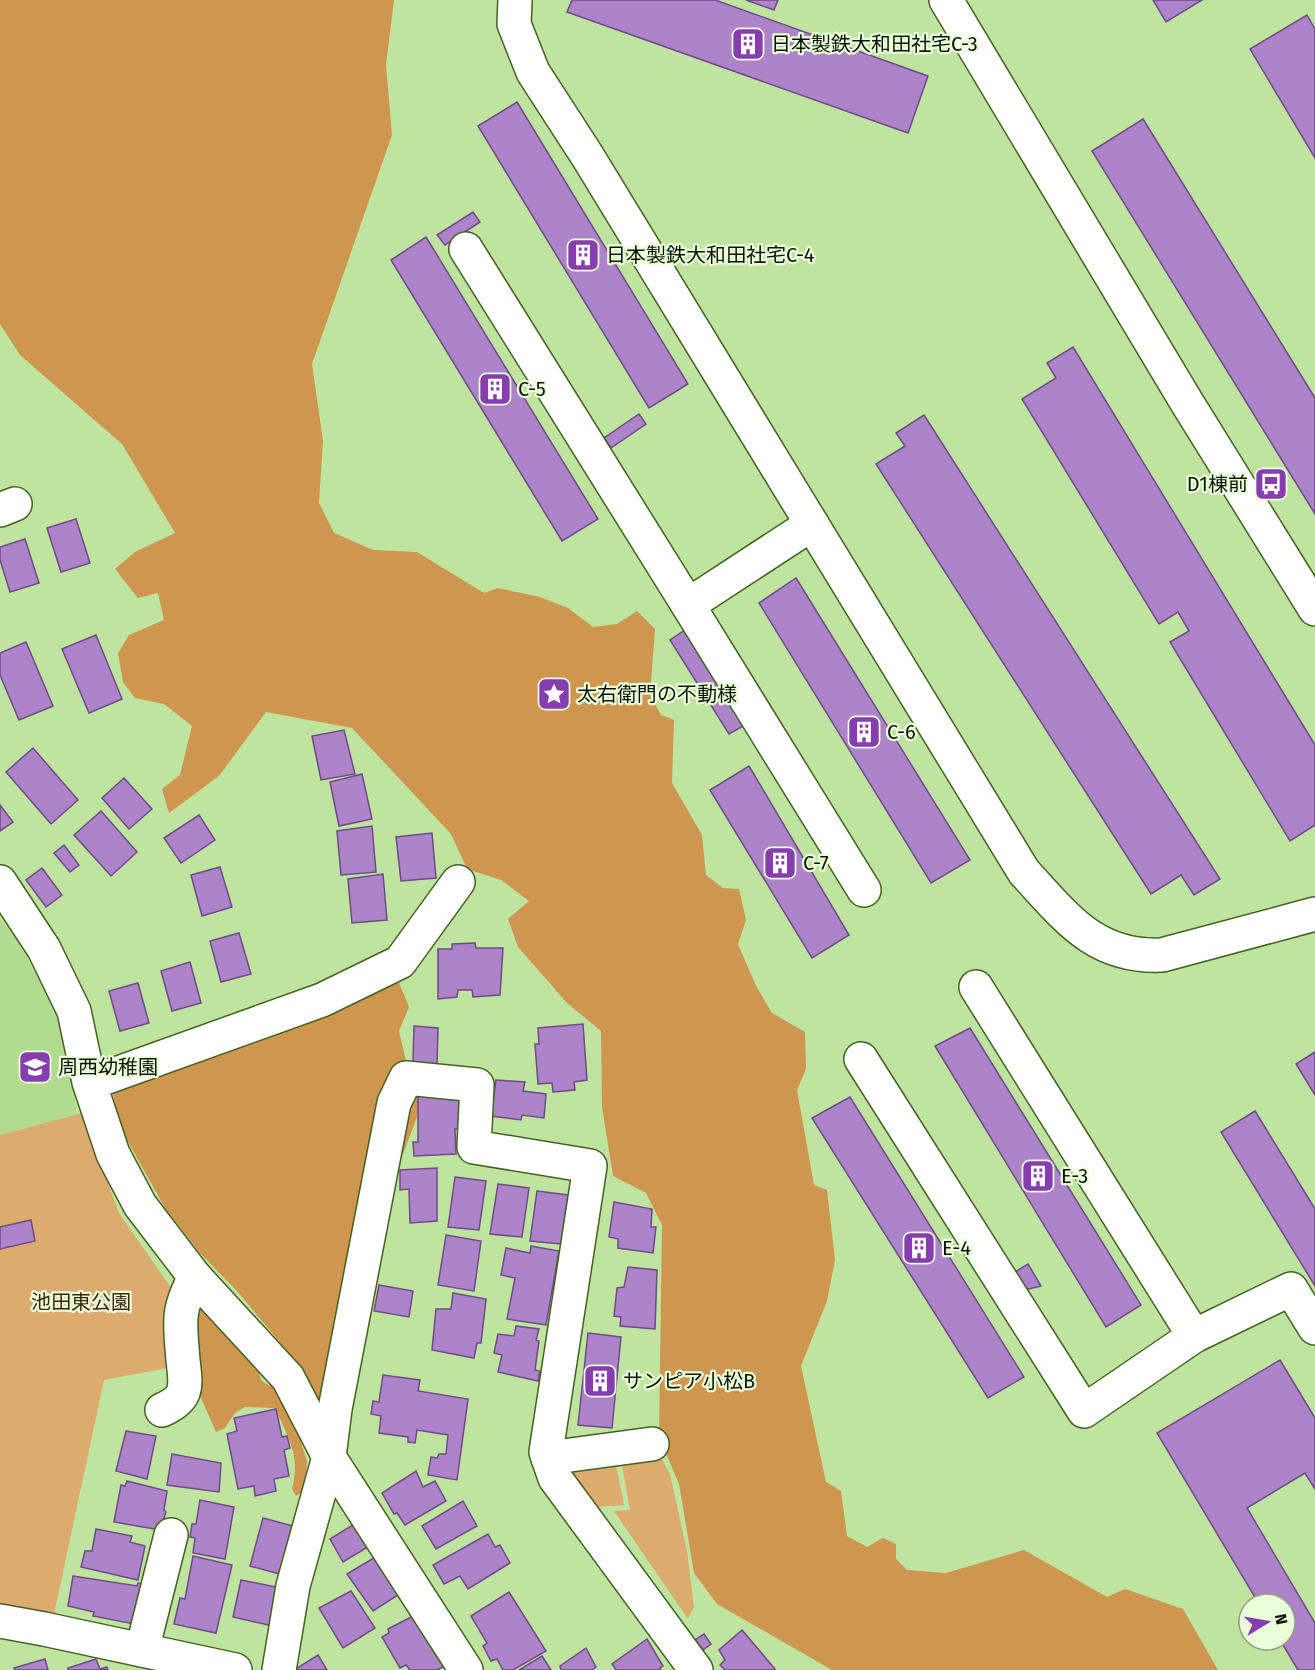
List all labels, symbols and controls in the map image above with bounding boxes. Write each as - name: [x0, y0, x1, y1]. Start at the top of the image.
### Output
- building icon: 日本製鉄大和田社宅C-3: [730, 26, 766, 62]
- place label: 日本製鉄大和田社宅C-3: [771, 32, 978, 56]
- building icon: 日本製鉄大和田社宅C-4: [565, 237, 601, 273]
- place label: 日本製鉄大和田社宅C-4: [606, 243, 815, 267]
- building icon: C-5: [477, 371, 513, 407]
- place label: C-5: [518, 377, 546, 401]
- bus stop icon: D1棟前: [1253, 466, 1289, 502]
- place label: D1棟前: [1187, 472, 1248, 496]
- place icon: 太右衛門の不動様: [536, 676, 572, 712]
- place label: 太右衛門の不動様: [577, 682, 737, 706]
- building icon: C-6: [846, 714, 882, 750]
- place label: C-6: [887, 720, 916, 744]
- building icon: C-7: [762, 845, 798, 881]
- place label: C-7: [803, 851, 829, 875]
- school or university icon: 周西幼稚園: [17, 1049, 53, 1085]
- place label: 周西幼稚園: [58, 1055, 158, 1079]
- building icon: E-3: [1020, 1158, 1056, 1194]
- place label: E-3: [1061, 1164, 1088, 1188]
- building icon: E-4: [901, 1230, 937, 1266]
- place label: E-4: [942, 1236, 971, 1260]
- park label: 池田東公園: [31, 1290, 131, 1314]
- building icon: サンピア小松B: [582, 1363, 618, 1399]
- place label: サンピア小松B: [623, 1369, 755, 1393]
- north arrow: [1237, 1592, 1297, 1652]
- text: N: [1271, 1612, 1292, 1626]

